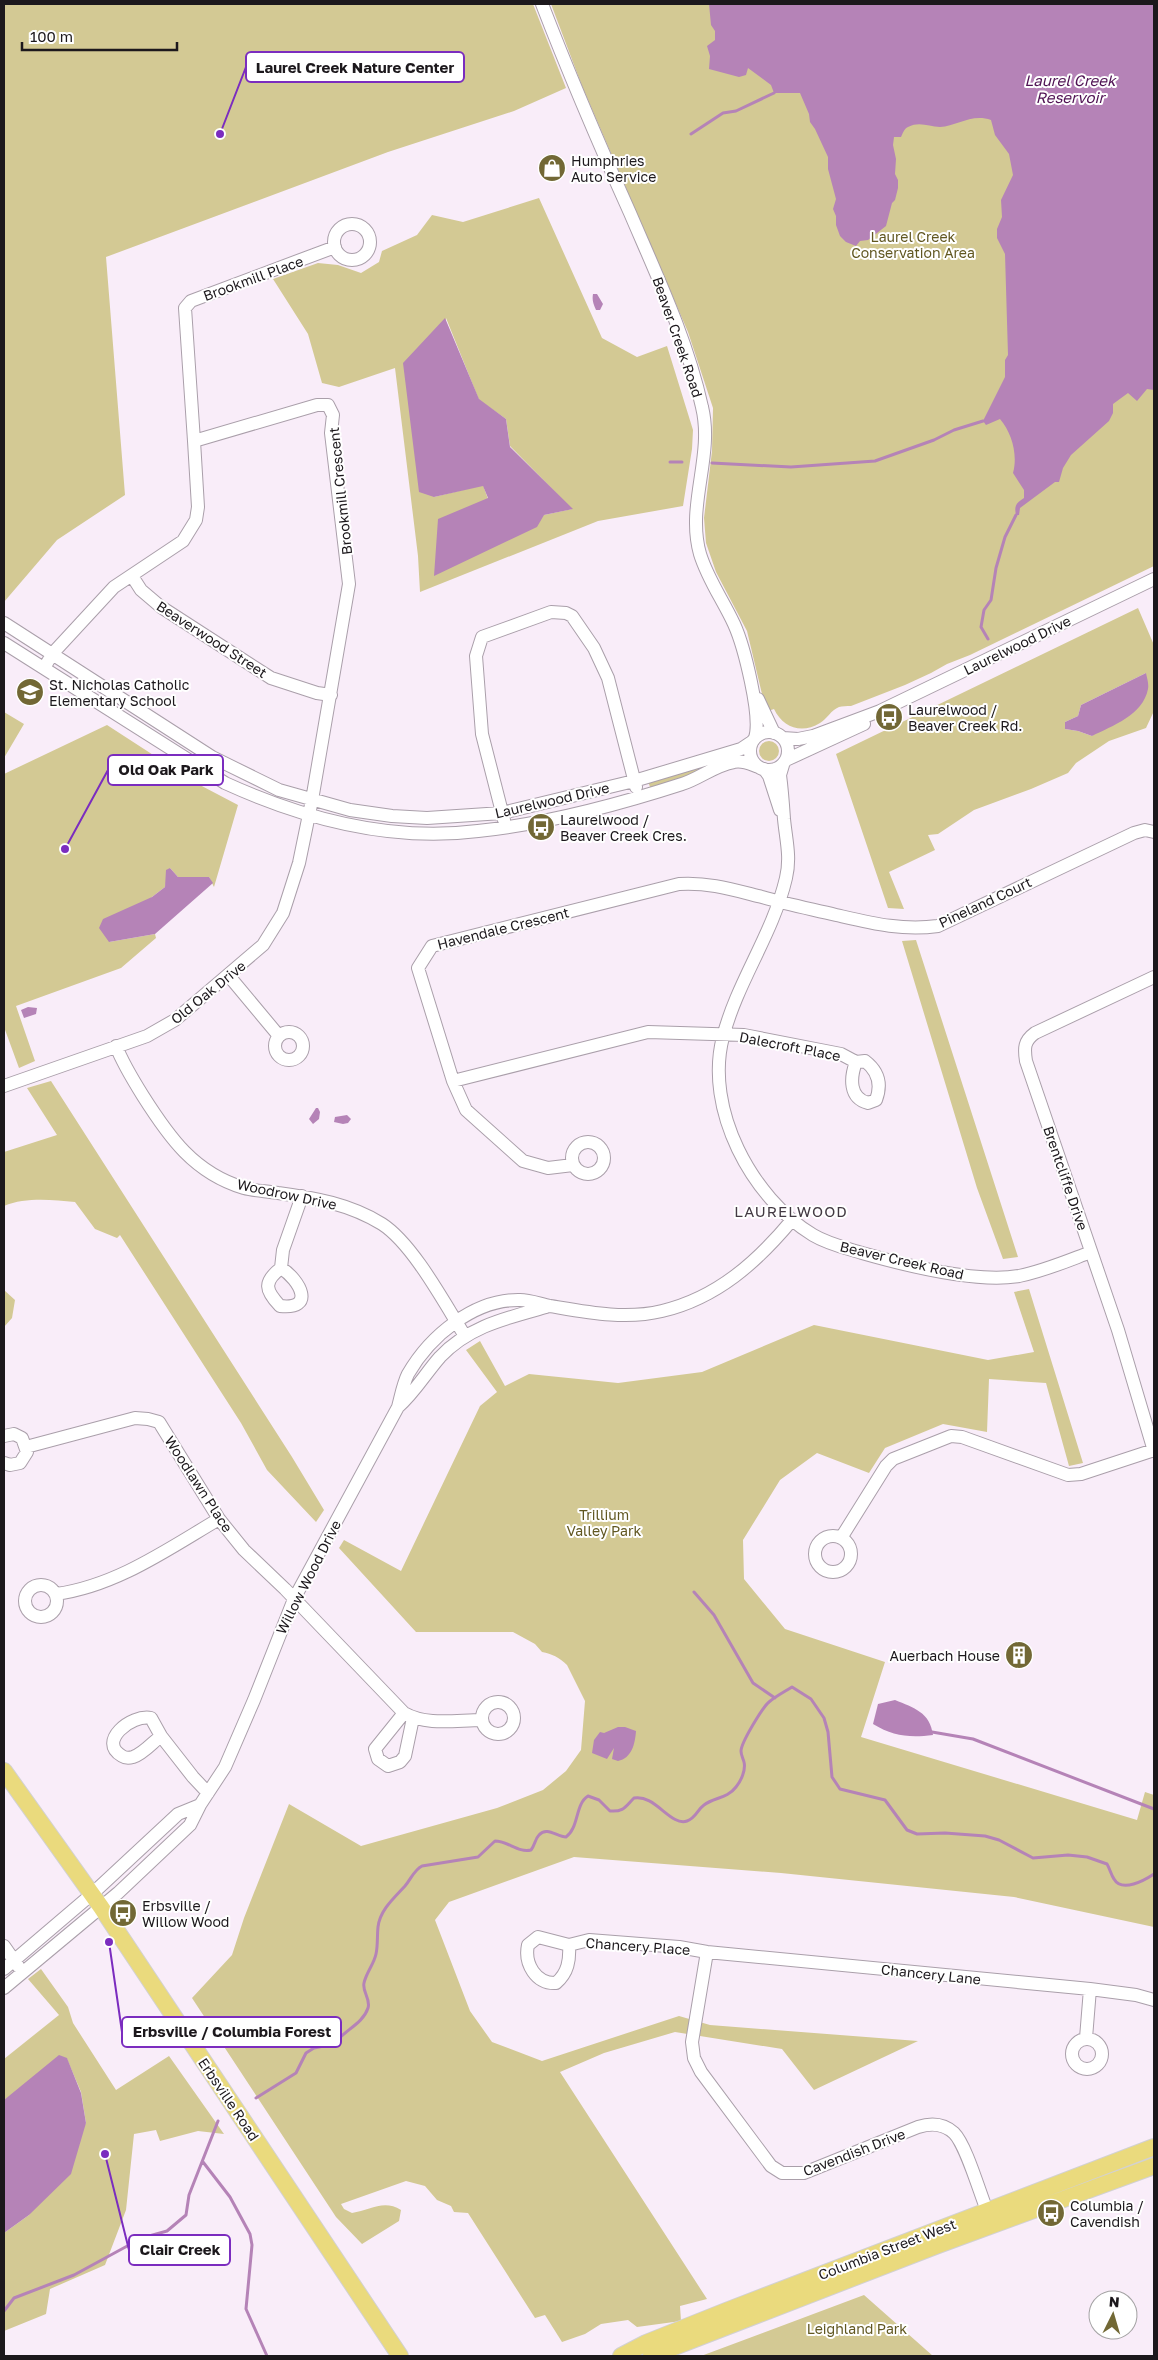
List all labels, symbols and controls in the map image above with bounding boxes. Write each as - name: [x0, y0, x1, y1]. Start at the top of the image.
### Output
- scale bar: [22, 20, 178, 52]
- text: 100 m: [30, 27, 73, 45]
- callout: Laurel Creek Nature Center: [246, 52, 464, 82]
- text: Laurel Creek Nature Center: [256, 58, 454, 76]
- water label: Laurel Creek Reservoir: [1025, 71, 1117, 106]
- place label: Humphries Auto Service: [571, 152, 656, 185]
- shop icon: Humphries Auto Service: [537, 153, 567, 183]
- park label: Laurel Creek Conservation Area: [851, 228, 975, 261]
- street label: Brookmill Place: [201, 252, 305, 304]
- street label: Beaver Creek Road: [649, 274, 707, 400]
- street label: Brookmill Crescent: [325, 426, 355, 556]
- street label: Beaverwood Street: [154, 597, 270, 681]
- street label: Laurelwood Drive: [961, 612, 1073, 678]
- place label: St. Nicholas Catholic Elementary School: [49, 676, 190, 709]
- school or university icon: St. Nicholas Catholic Elementary School: [15, 677, 45, 707]
- place label: Laurelwood / Beaver Creek Rd.: [908, 701, 1022, 734]
- bus stop icon: Laurelwood / Beaver Creek Rd.: [874, 702, 904, 732]
- callout: Old Oak Park: [108, 755, 223, 785]
- text: Old Oak Park: [118, 760, 214, 778]
- street label: Laurelwood Drive: [493, 779, 611, 821]
- place label: Laurelwood / Beaver Creek Cres.: [560, 811, 687, 844]
- bus stop icon: Laurelwood / Beaver Creek Cres.: [526, 812, 556, 842]
- street label: Pineland Court: [936, 873, 1034, 931]
- street label: Havendale Crescent: [435, 903, 571, 953]
- street label: Old Oak Drive: [167, 957, 249, 1027]
- street label: Dalecroft Place: [738, 1028, 842, 1064]
- street label: Brentcliffe Drive: [1040, 1124, 1092, 1232]
- street label: Woodrow Drive: [236, 1175, 338, 1213]
- district label: LAURELWOOD: [734, 1202, 848, 1220]
- street label: Beaver Creek Road: [838, 1237, 966, 1283]
- street label: Woodlawn Place: [162, 1433, 236, 1535]
- park label: Trillium Valley Park: [567, 1506, 641, 1539]
- street label: Willow Wood Drive: [272, 1517, 344, 1637]
- building icon: Auerbach House: [1004, 1640, 1034, 1670]
- place label: Auerbach House: [890, 1647, 1000, 1664]
- place label: Erbsville / Willow Wood: [142, 1897, 229, 1930]
- bus stop icon: Erbsville / Willow Wood: [108, 1898, 138, 1928]
- street label: Chancery Place: [585, 1934, 691, 1958]
- street label: Chancery Lane: [880, 1960, 982, 1988]
- callout: Erbsville / Columbia Forest: [122, 2017, 341, 2047]
- text: Erbsville / Columbia Forest: [133, 2022, 331, 2040]
- street label: Erbsville Road: [195, 2054, 263, 2144]
- street label: Cavendish Drive: [801, 2125, 907, 2179]
- place label: Columbia / Cavendish: [1070, 2197, 1144, 2230]
- bus stop icon: Columbia / Cavendish: [1036, 2198, 1066, 2228]
- street label: Columbia Street West: [816, 2215, 958, 2283]
- callout: Clair Creek: [129, 2235, 230, 2265]
- text: Clair Creek: [140, 2240, 221, 2258]
- north arrow: [1088, 2290, 1138, 2340]
- text: N: [1108, 2293, 1120, 2310]
- park label: Leighland Park: [807, 2320, 907, 2337]

